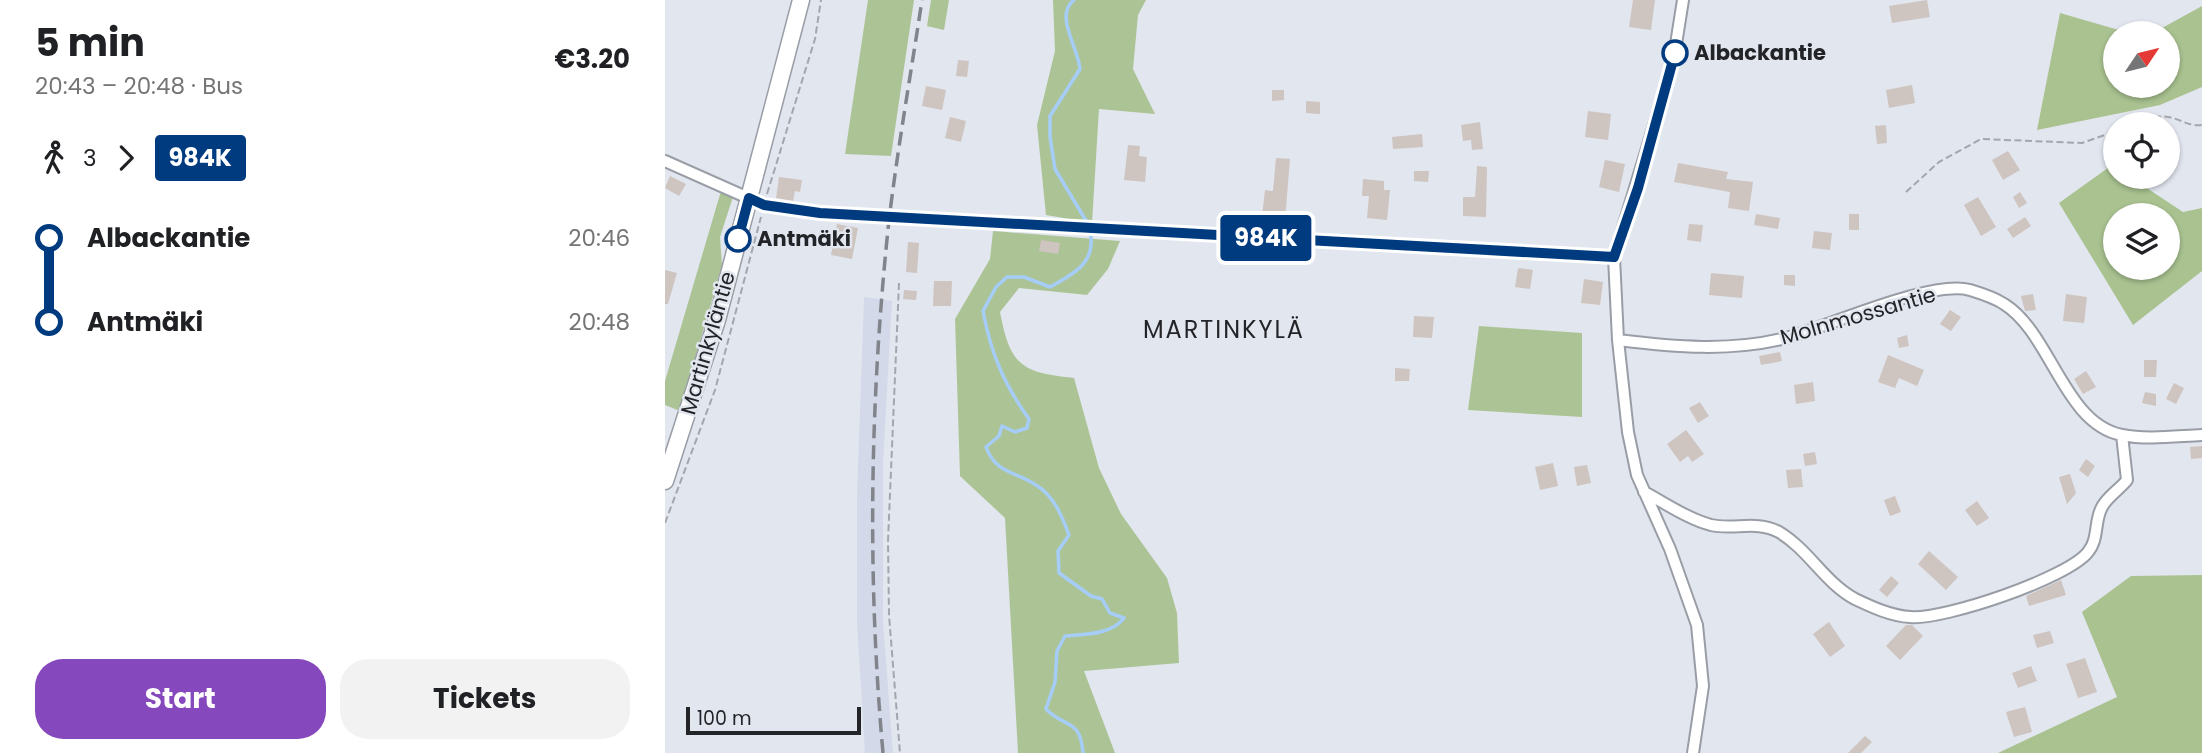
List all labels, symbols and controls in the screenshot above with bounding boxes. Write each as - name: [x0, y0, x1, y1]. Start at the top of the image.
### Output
- text: 5 min: [35, 16, 145, 69]
- north arrow: [2103, 21, 2181, 98]
- map controls: [2103, 21, 2180, 280]
- place label: Albackantie: [1694, 38, 1826, 67]
- marker: Albackantie: [1662, 40, 1688, 66]
- text: €3.20: [554, 41, 630, 77]
- text: 20:43 – 20:48 · Bus: [35, 70, 243, 102]
- button: locate: [2103, 112, 2180, 189]
- icon: walk: [35, 139, 73, 177]
- icon: forward: [107, 139, 145, 177]
- text: 984K: [169, 141, 232, 174]
- text: 3: [83, 142, 97, 174]
- button: layers: [2103, 203, 2180, 280]
- line badge: 984K: [1217, 215, 1315, 261]
- text: Albackantie: [87, 220, 250, 256]
- text: 984K: [1234, 221, 1298, 254]
- text: 20:46: [568, 222, 630, 254]
- place label: Antmäki: [757, 224, 851, 253]
- marker: Antmäki: [725, 226, 751, 252]
- street label: Martinkyläntie: [673, 268, 742, 418]
- street label: Molnmossantie: [1777, 279, 1939, 352]
- text: Antmäki: [87, 304, 203, 340]
- text: 20:48: [568, 306, 630, 338]
- district label: MARTINKYLÄ: [1143, 313, 1305, 346]
- button: Start: [35, 659, 326, 739]
- button: Tickets: [340, 659, 630, 739]
- scale bar: [686, 704, 861, 736]
- text: 100 m: [697, 705, 752, 732]

